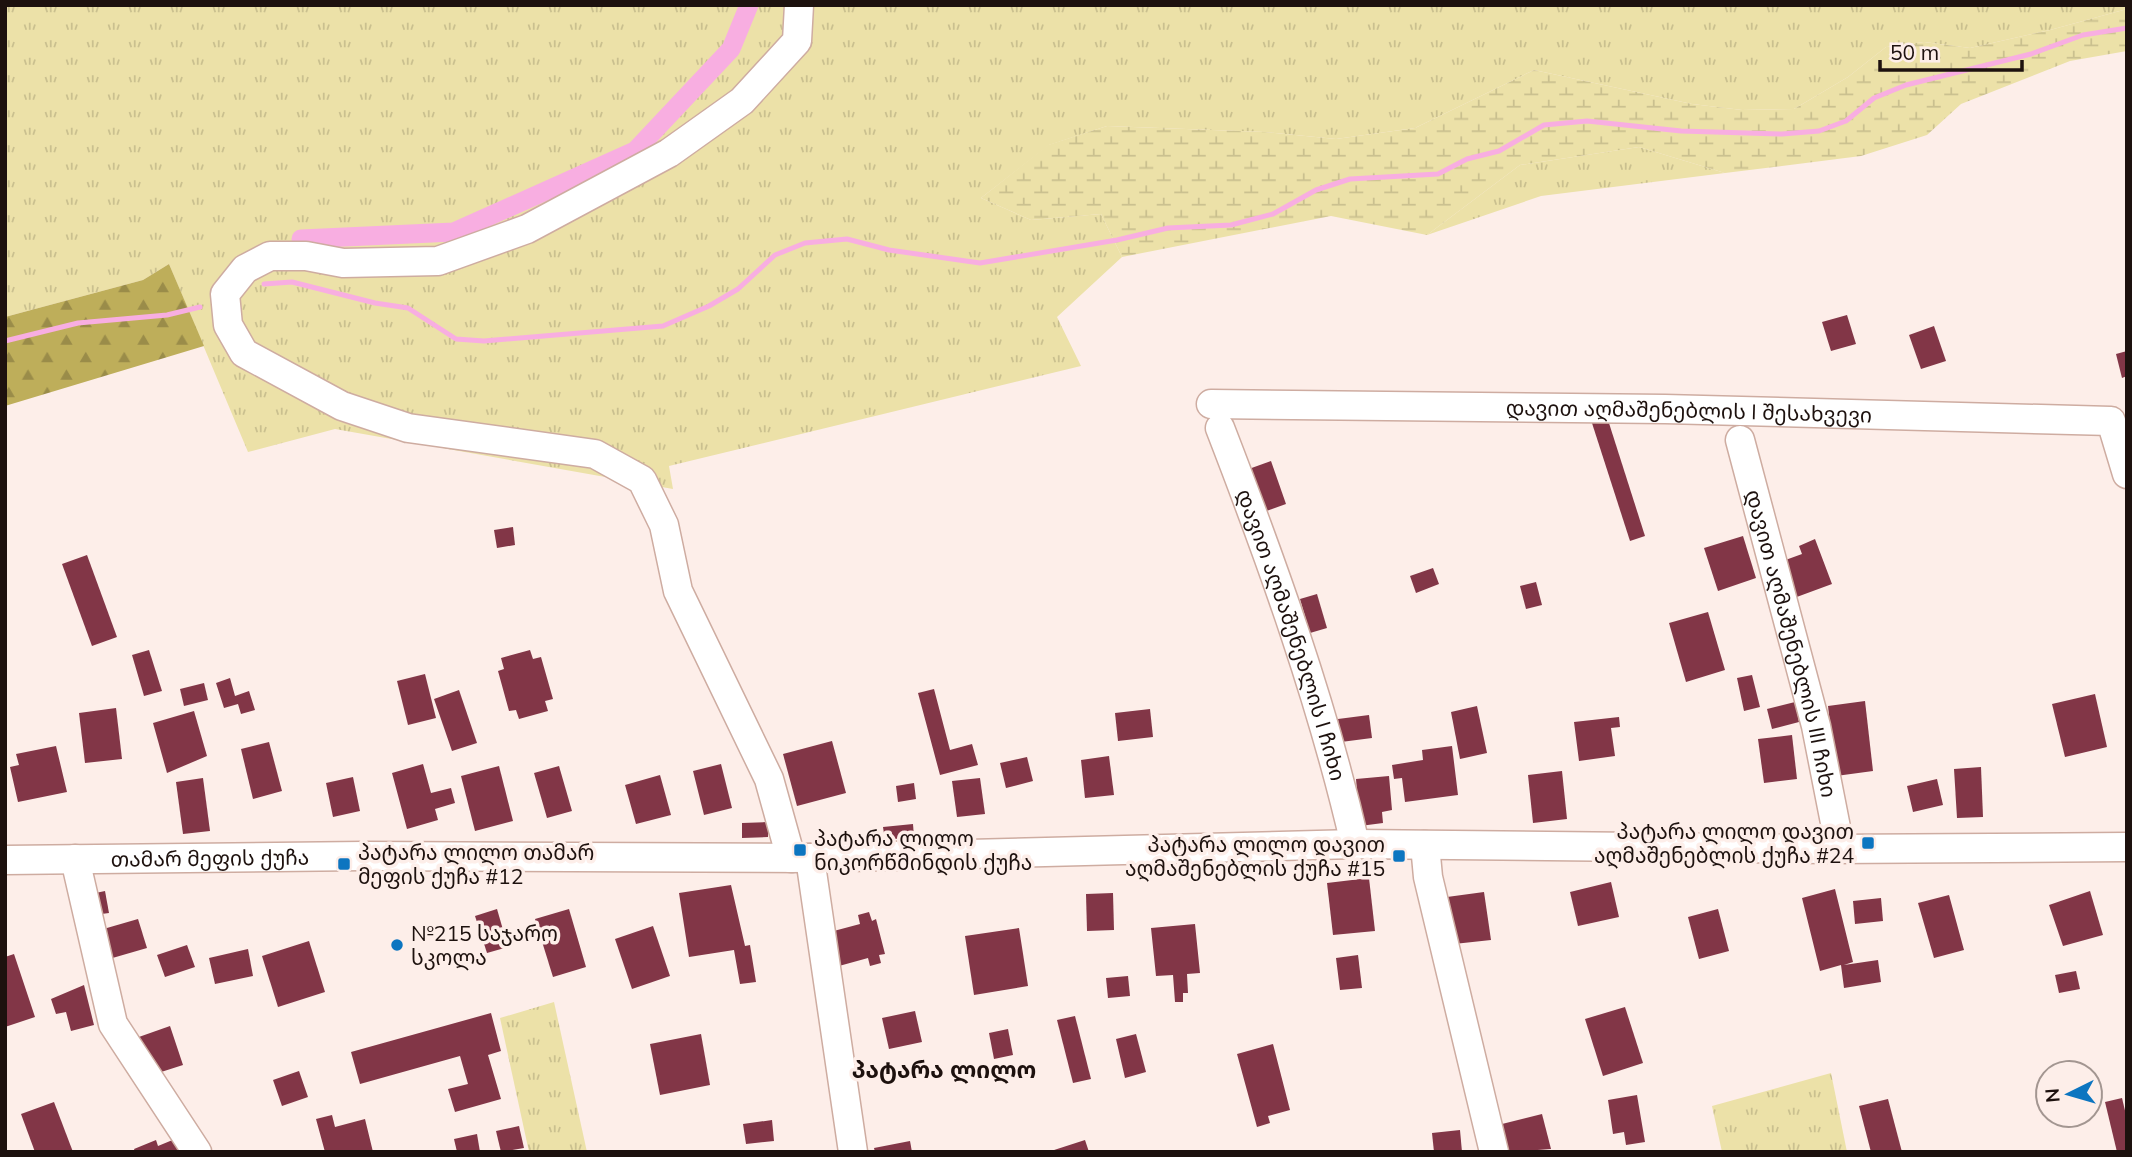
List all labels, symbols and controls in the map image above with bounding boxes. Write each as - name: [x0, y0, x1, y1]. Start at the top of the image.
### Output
- scale bar: [1880, 28, 2022, 72]
- text: 50 m: [1890, 39, 1939, 65]
- street label: დავით აღმაშენებლის I შესახვევი: [1506, 394, 1872, 428]
- street label: დავით აღმაშენებლის I ჩიხი: [1231, 485, 1352, 783]
- street label: დავით აღმაშენებლის III ჩიხი: [1740, 487, 1843, 800]
- place label: პატარა ლილო დავით აღმაშენებლის ქუჩა #24: [1594, 818, 1854, 869]
- place label: პატარა ლილო ნიკორწმინდის ქუჩა: [814, 825, 1032, 876]
- place label: პატარა ლილო დავით აღმაშენებლის ქუჩა #15: [1125, 831, 1385, 882]
- marker: პატარა ლილო დავით აღმაშენებლის ქუჩა #24: [1860, 835, 1876, 851]
- place label: პატარა ლილო თამარ მეფის ქუჩა #12: [358, 839, 594, 889]
- marker: პატარა ლილო ნიკორწმინდის ქუჩა: [792, 842, 808, 858]
- street label: თამარ მეფის ქუჩა: [111, 844, 309, 872]
- marker: პატარა ლილო დავით აღმაშენებლის ქუჩა #15: [1391, 848, 1407, 864]
- marker: პატარა ლილო თამარ მეფის ქუჩა #12: [336, 856, 352, 872]
- place label: №215 საჯარო სკოლა: [411, 920, 558, 971]
- marker: №215 საჯარო სკოლა: [389, 937, 405, 953]
- district label: პატარა ლილო: [852, 1055, 1036, 1084]
- north arrow: [2034, 1059, 2104, 1129]
- text: N: [2039, 1087, 2065, 1104]

